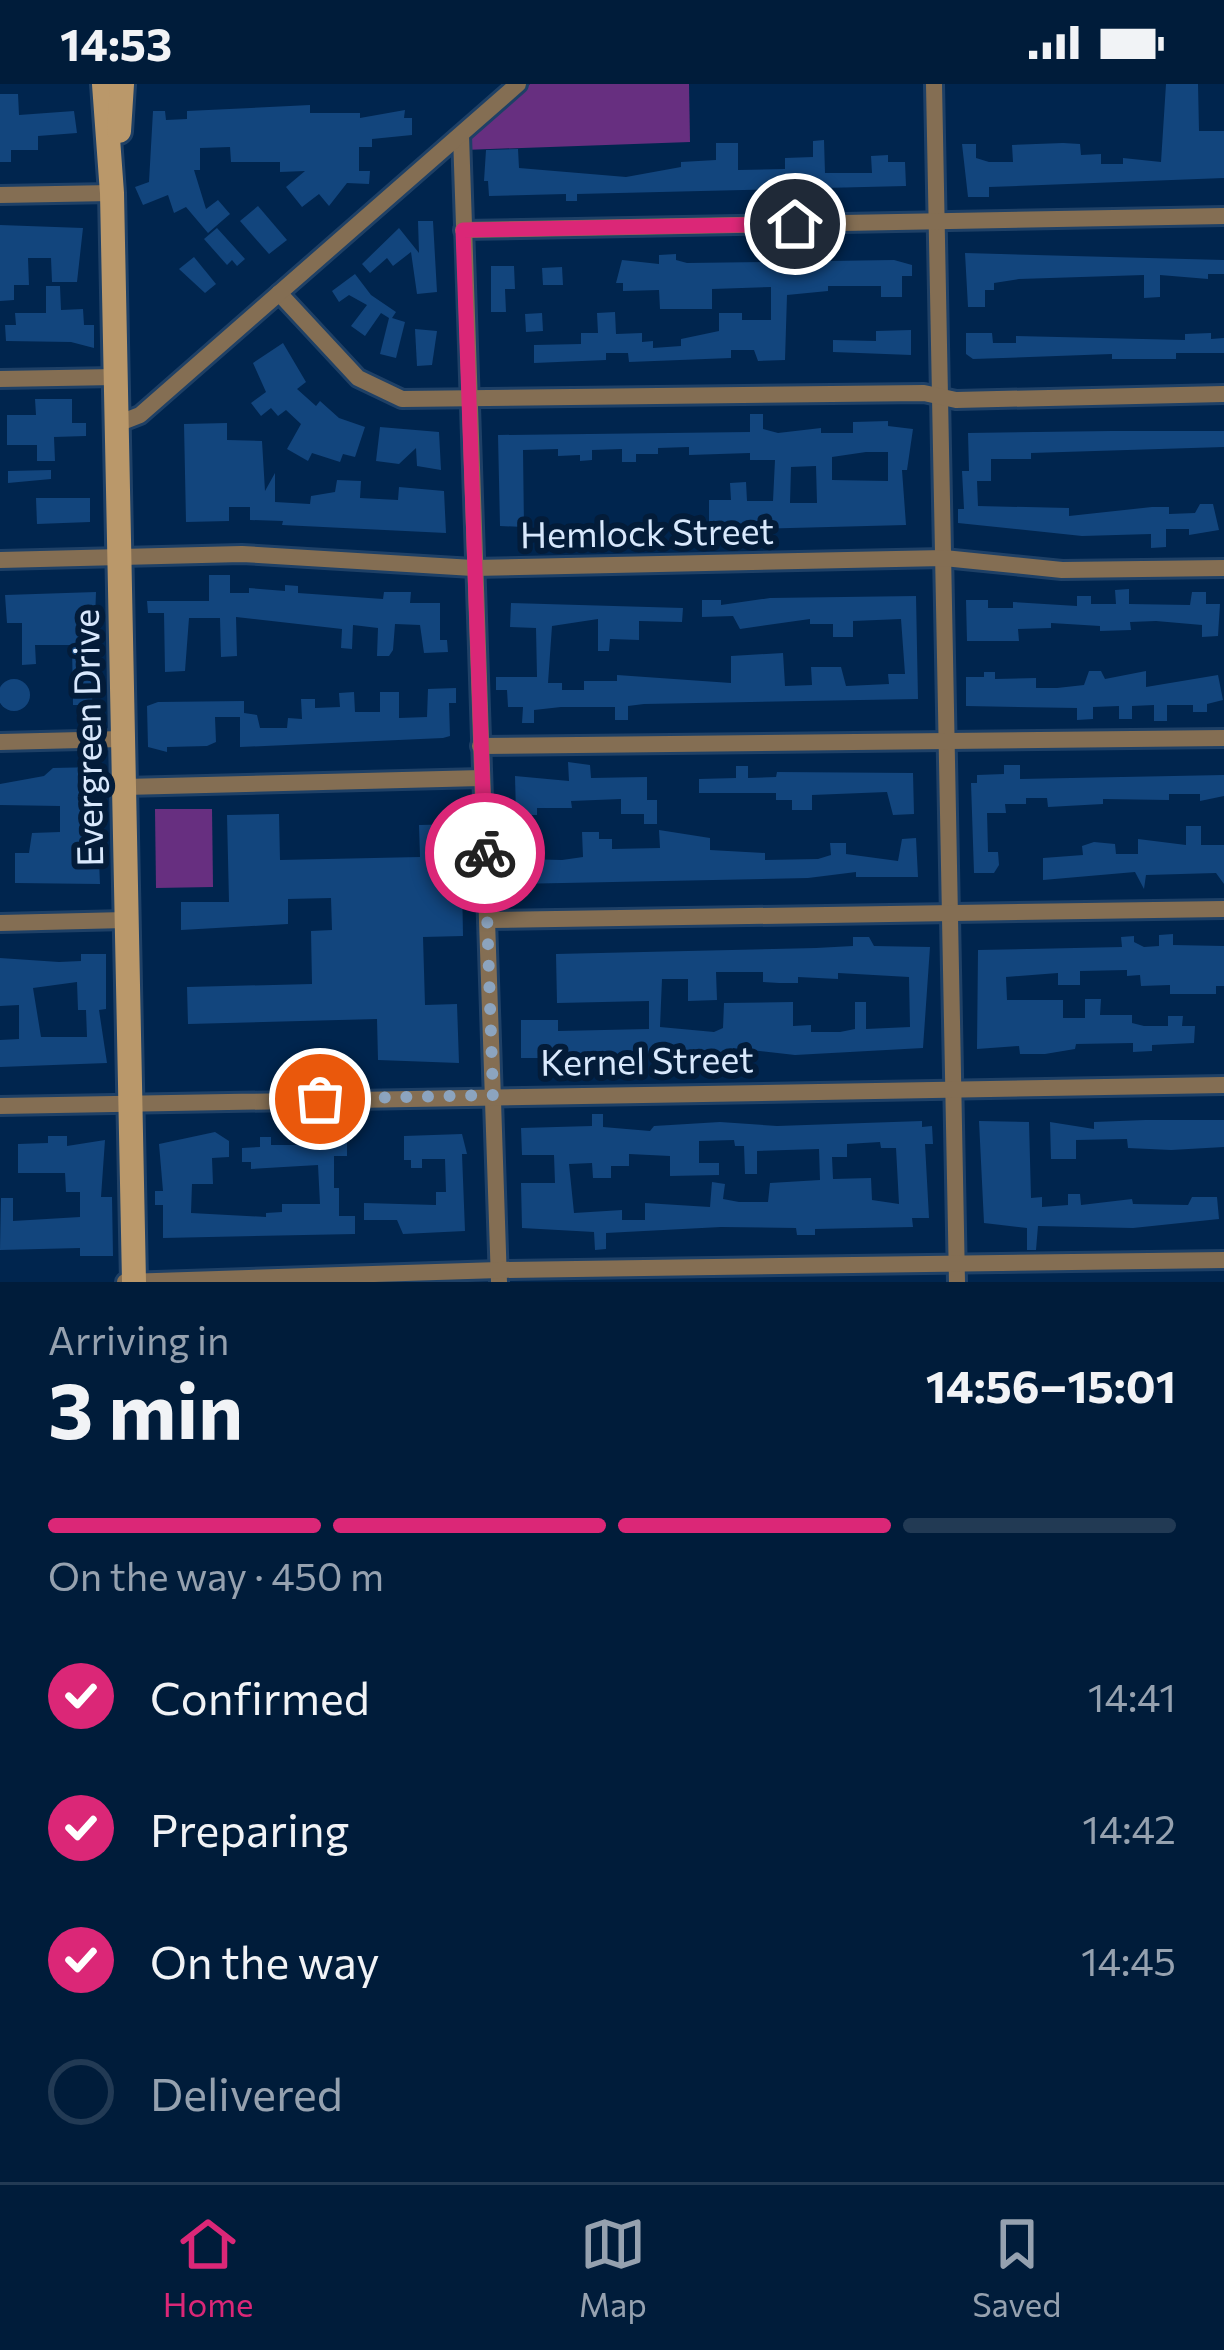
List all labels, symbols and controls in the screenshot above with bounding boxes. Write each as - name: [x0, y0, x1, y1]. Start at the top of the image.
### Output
- text: 14:53: [60, 15, 172, 70]
- pin: [744, 173, 846, 275]
- icon: home: [762, 191, 828, 257]
- street label: Hemlock Street: [520, 507, 774, 555]
- street label: Evergreen Drive: [62, 609, 110, 867]
- courier: [425, 793, 545, 913]
- icon: bike: [452, 820, 518, 886]
- street label: Kernel Street: [540, 1035, 754, 1083]
- pin: [269, 1048, 371, 1150]
- icon: bag: [287, 1066, 353, 1132]
- text: Arriving in: [48, 1315, 229, 1363]
- text: 14:56–15:01: [926, 1357, 1176, 1412]
- text: 3 min: [48, 1360, 243, 1455]
- text: On the way · 450 m: [48, 1551, 384, 1599]
- icon: check: [48, 1663, 114, 1729]
- text: Confirmed: [150, 1669, 370, 1724]
- text: 14:41: [1088, 1672, 1176, 1720]
- icon: check: [48, 1795, 114, 1861]
- text: Preparing: [150, 1801, 349, 1856]
- text: 14:42: [1082, 1804, 1176, 1852]
- icon: check: [48, 1927, 114, 1993]
- text: On the way: [150, 1933, 380, 1988]
- text: 14:45: [1081, 1936, 1176, 1984]
- text: Delivered: [150, 2065, 343, 2120]
- tab: Home: [163, 2211, 253, 2324]
- tab: Map: [579, 2211, 647, 2324]
- tab: Saved: [972, 2211, 1061, 2324]

